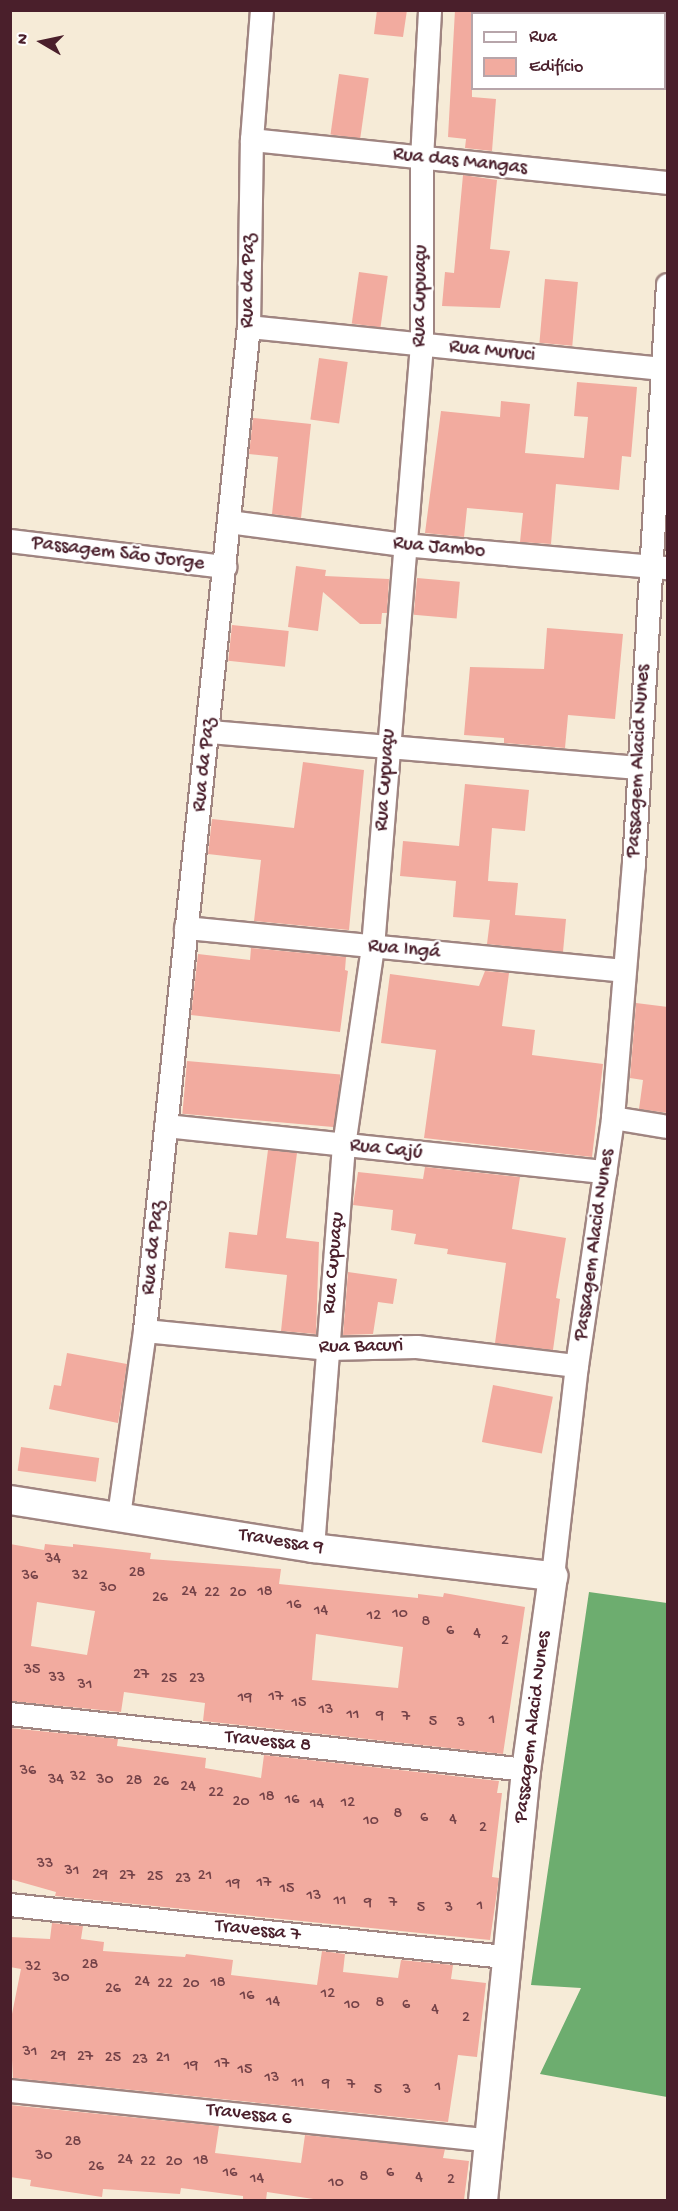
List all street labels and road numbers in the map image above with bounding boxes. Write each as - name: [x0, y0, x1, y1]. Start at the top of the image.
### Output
- street label: Rua das Mangas: [392, 143, 528, 181]
- street label: Rua da Paz: [236, 234, 262, 328]
- street label: Rua Cupuaçu: [408, 245, 434, 347]
- street label: Rua Muruci: [448, 336, 536, 368]
- street label: Passagem São Jorge: [30, 531, 206, 577]
- street label: Rua Jambo: [392, 532, 486, 564]
- street label: Passagem Alacid Nunes: [622, 664, 656, 858]
- street label: Rua da Paz: [188, 717, 222, 813]
- street label: Rua Cupuaçu: [370, 728, 402, 832]
- street label: Rua Ingá: [367, 935, 441, 965]
- street label: Rua Cajú: [349, 1134, 423, 1166]
- street label: Passagem Alacid Nunes: [570, 1148, 620, 1342]
- street label: Rua da Paz: [137, 1200, 171, 1296]
- street label: Rua Cupuaçu: [318, 1211, 350, 1315]
- street label: Rua Bacuri: [318, 1334, 404, 1360]
- street label: Travessa 9: [237, 1523, 325, 1561]
- street label: Passagem Alacid Nunes: [509, 1630, 557, 1824]
- street label: Travessa 8: [224, 1726, 312, 1758]
- street label: Travessa 7: [214, 1915, 302, 1947]
- street label: Travessa 6: [205, 2099, 293, 2131]

